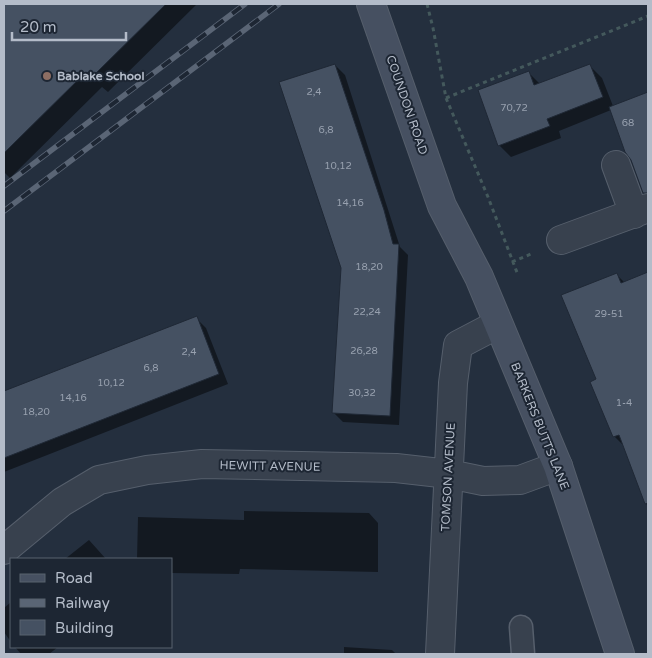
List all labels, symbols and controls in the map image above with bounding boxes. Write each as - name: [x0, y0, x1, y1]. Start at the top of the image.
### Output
- scale bar: [12, 10, 126, 42]
- text: 20 m: [20, 18, 57, 36]
- street label: COUNDON ROAD: [383, 53, 431, 157]
- place label: Bablake School: [57, 69, 144, 83]
- marker: Bablake School: [41, 70, 53, 82]
- house number: 2,4: [307, 86, 321, 98]
- house number: 70,72: [500, 102, 528, 114]
- house number: 68: [622, 117, 634, 129]
- house number: 6,8: [318, 124, 334, 136]
- house number: 10,12: [324, 160, 352, 172]
- house number: 14,16: [336, 197, 364, 209]
- house number: 18,20: [355, 261, 383, 273]
- house number: 22,24: [353, 306, 381, 318]
- house number: 29-51: [594, 308, 624, 320]
- house number: 26,28: [350, 345, 378, 357]
- house number: 2,4: [182, 346, 196, 358]
- street label: BARKERS BUTTS LANE: [508, 360, 572, 492]
- house number: 6,8: [143, 362, 159, 374]
- house number: 10,12: [97, 377, 125, 389]
- house number: 30,32: [348, 387, 376, 399]
- house number: 14,16: [59, 392, 87, 404]
- house number: 1-4: [616, 397, 632, 409]
- house number: 18,20: [22, 406, 50, 418]
- street label: TOMSON AVENUE: [438, 422, 458, 532]
- street label: HEWITT AVENUE: [219, 458, 321, 474]
- legend: [10, 558, 172, 648]
- text: Road: [55, 569, 93, 587]
- text: Railway: [55, 594, 110, 612]
- text: Building: [55, 619, 114, 637]

